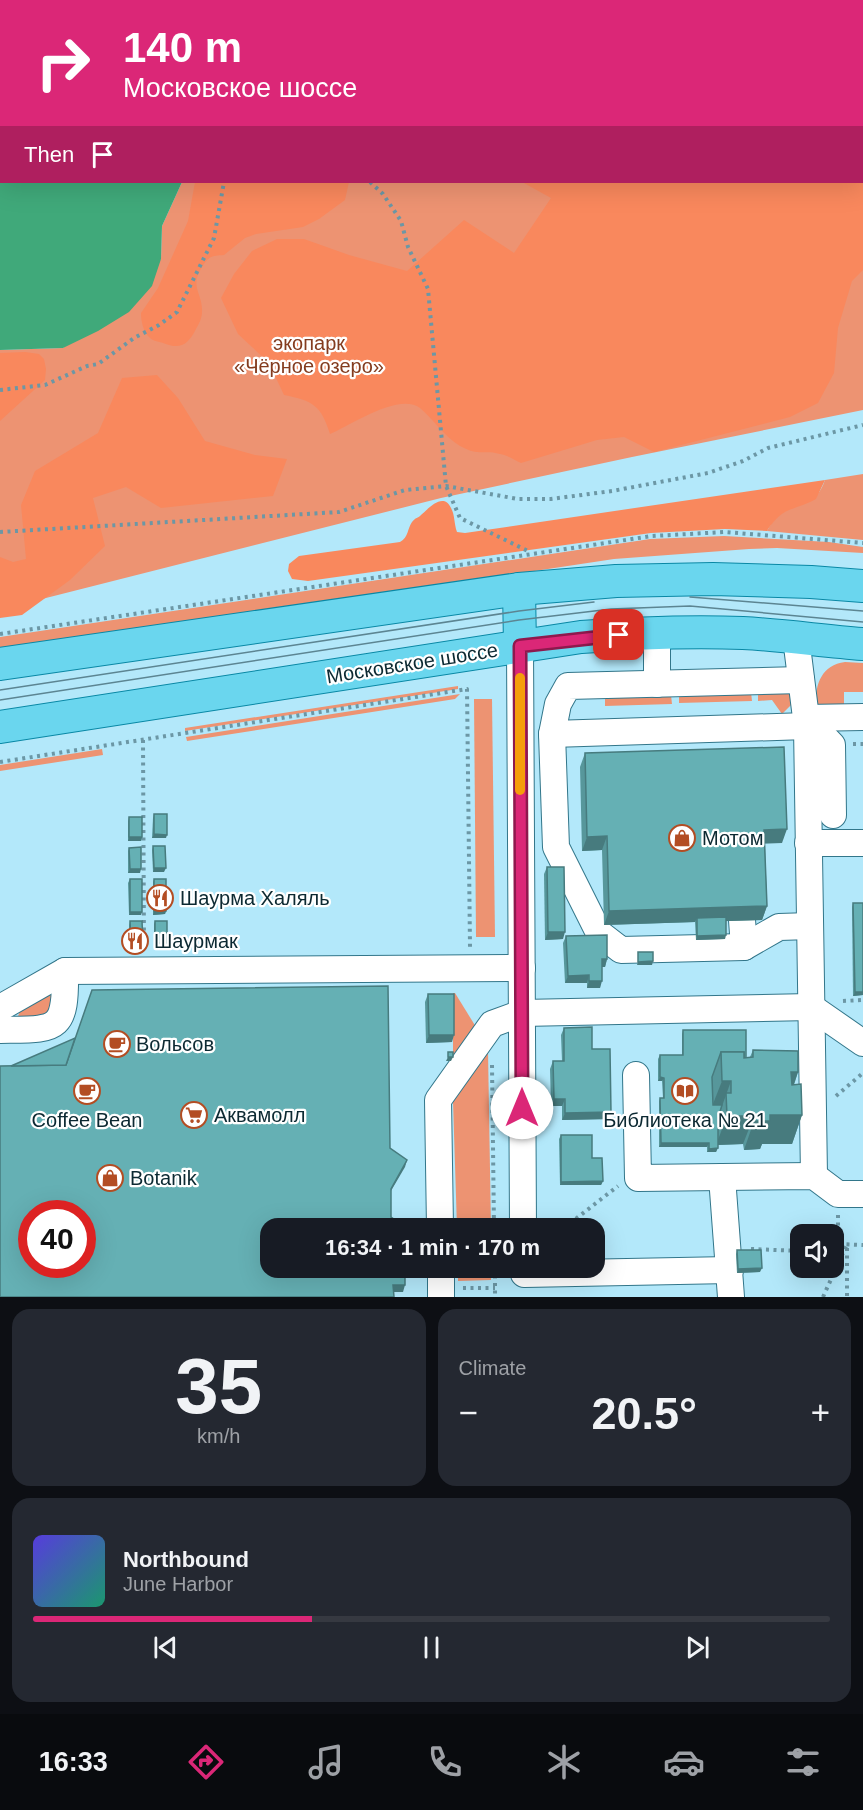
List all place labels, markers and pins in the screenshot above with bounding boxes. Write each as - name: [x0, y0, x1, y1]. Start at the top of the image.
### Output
- pin: [593, 609, 644, 660]
- shop icon: Мотом: [667, 823, 697, 853]
- place label: Мотом: [702, 827, 763, 849]
- restaurant icon: Шаурма Халяль: [145, 883, 175, 913]
- place label: Шаурма Халяль: [180, 887, 330, 909]
- restaurant icon: Шаурмак: [120, 926, 150, 956]
- place label: Шаурмак: [154, 930, 238, 952]
- cafe icon: Вольсов: [102, 1029, 132, 1059]
- place label: Вольсов: [136, 1033, 214, 1055]
- cafe icon: Coffee Bean: [72, 1076, 102, 1106]
- library icon: Библиотека № 21: [670, 1076, 700, 1106]
- supermarket icon: Аквамолл: [179, 1100, 209, 1130]
- place label: Аквамолл: [214, 1104, 305, 1126]
- place label: Coffee Bean: [32, 1109, 142, 1131]
- place label: Библиотека № 21: [603, 1109, 767, 1131]
- shop icon: Botanik: [95, 1163, 125, 1193]
- place label: Botanik: [130, 1167, 198, 1189]

